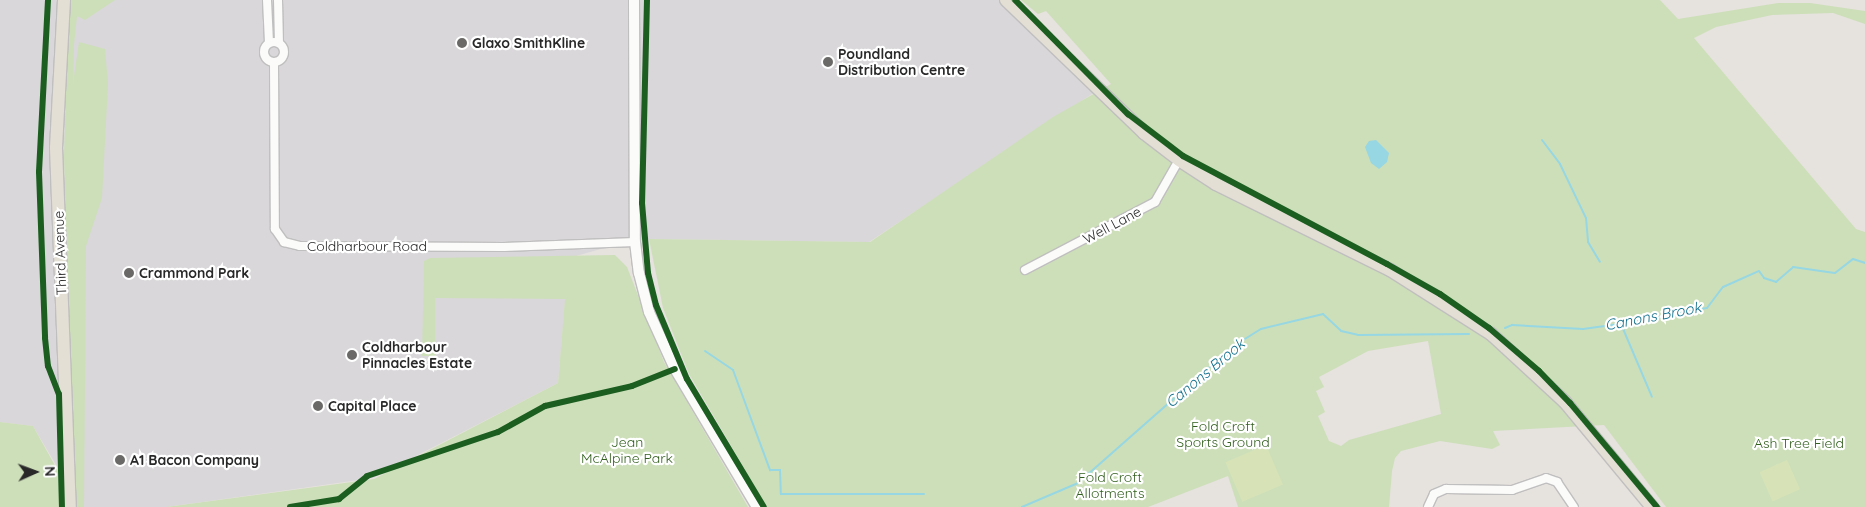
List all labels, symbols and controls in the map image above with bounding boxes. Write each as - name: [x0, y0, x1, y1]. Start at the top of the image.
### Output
- place label: Glaxo SmithKline: [472, 35, 585, 51]
- marker: Glaxo SmithKline: [456, 37, 468, 49]
- place label: Poundland Distribution Centre: [838, 46, 965, 78]
- marker: Poundland Distribution Centre: [822, 56, 834, 68]
- street label: Well Lane: [1080, 203, 1144, 247]
- street label: Third Avenue: [50, 210, 70, 296]
- street label: Coldharbour Road: [307, 238, 427, 254]
- place label: Crammond Park: [139, 265, 249, 281]
- marker: Crammond Park: [123, 267, 135, 279]
- water label: Canons Brook: [1603, 298, 1703, 334]
- water label: Canons Brook: [1162, 335, 1248, 411]
- place label: Coldharbour Pinnacles Estate: [362, 339, 472, 372]
- marker: Coldharbour Pinnacles Estate: [346, 349, 358, 361]
- place label: Capital Place: [328, 398, 416, 414]
- marker: Capital Place: [312, 400, 324, 412]
- park label: Fold Croft Sports Ground: [1176, 418, 1270, 451]
- park label: Jean McAlpine Park: [581, 434, 673, 467]
- park label: Ash Tree Field: [1754, 435, 1844, 451]
- north arrow: [10, 447, 60, 497]
- place label: A1 Bacon Company: [130, 452, 259, 468]
- marker: A1 Bacon Company: [114, 454, 126, 466]
- text: N: [41, 466, 59, 477]
- park label: Fold Croft Allotments: [1076, 469, 1144, 502]

